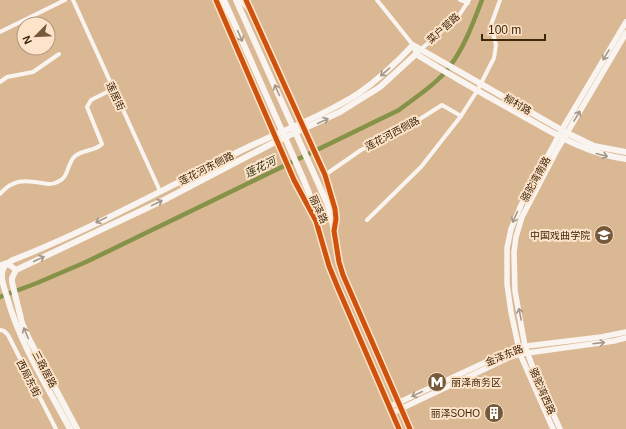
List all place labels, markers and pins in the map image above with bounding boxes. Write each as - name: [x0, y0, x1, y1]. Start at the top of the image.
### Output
- school or university icon: 中国戏曲学院: [593, 224, 615, 246]
- place label: 中国戏曲学院: [530, 230, 590, 241]
- metro station icon: 丽泽商务区: [426, 371, 448, 393]
- place label: 丽泽商务区: [451, 377, 501, 388]
- building icon: 丽泽SOHO: [483, 402, 505, 424]
- place label: 丽泽SOHO: [431, 408, 480, 419]

